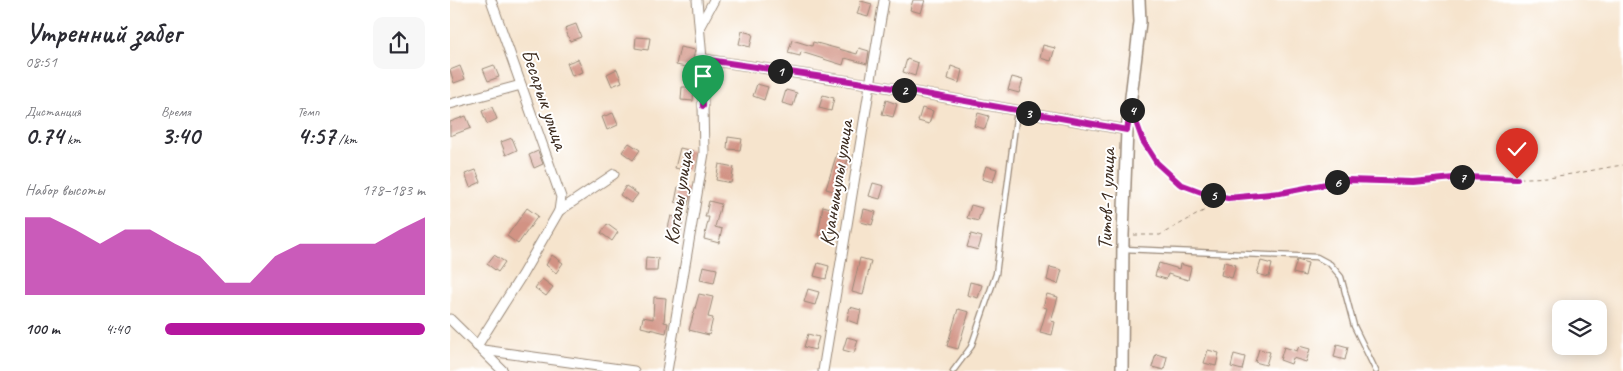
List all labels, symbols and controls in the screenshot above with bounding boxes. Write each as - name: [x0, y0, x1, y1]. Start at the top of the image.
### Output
- text: Утренний забег: [25, 15, 181, 50]
- button: share: [373, 17, 425, 69]
- street label: Бесарык улица: [516, 45, 575, 155]
- text: 08:51: [25, 52, 57, 72]
- pin: [682, 55, 724, 106]
- pin: 1: [768, 58, 792, 84]
- icon: arrive: [689, 62, 717, 90]
- text: 1: [777, 63, 784, 80]
- pin: 2: [892, 78, 916, 102]
- text: 2: [901, 82, 908, 99]
- pin: 4: [1120, 98, 1144, 122]
- pin: 3: [1016, 100, 1040, 126]
- text: 4: [1129, 102, 1136, 119]
- text: Дистанция: [25, 103, 81, 120]
- text: Время: [161, 103, 191, 120]
- text: Темп: [297, 103, 320, 120]
- text: 3: [1025, 105, 1032, 122]
- street label: Куанышулы улица: [813, 116, 859, 248]
- text: 0.74: [25, 120, 64, 152]
- text: 3:40: [161, 120, 200, 152]
- text: 4:57: [297, 120, 335, 152]
- pin: [1496, 128, 1538, 179]
- text: km: [64, 131, 81, 148]
- text: /km: [335, 131, 357, 148]
- icon: check: [1503, 135, 1531, 163]
- street label: Титов-1 улица: [1091, 146, 1121, 250]
- street label: Когалы улица: [658, 147, 699, 246]
- pin: 7: [1450, 164, 1474, 190]
- text: 7: [1459, 169, 1466, 186]
- pin: 6: [1324, 170, 1350, 194]
- text: 6: [1334, 174, 1341, 191]
- text: Набор высоты: [25, 180, 104, 200]
- text: 178–183 m: [362, 180, 425, 200]
- pin: 5: [1200, 182, 1226, 208]
- text: 5: [1210, 187, 1217, 204]
- map controls: [1552, 300, 1607, 355]
- button: layers: [1552, 300, 1607, 355]
- text: 100 m: [25, 319, 60, 339]
- text: 4:40: [105, 319, 130, 339]

